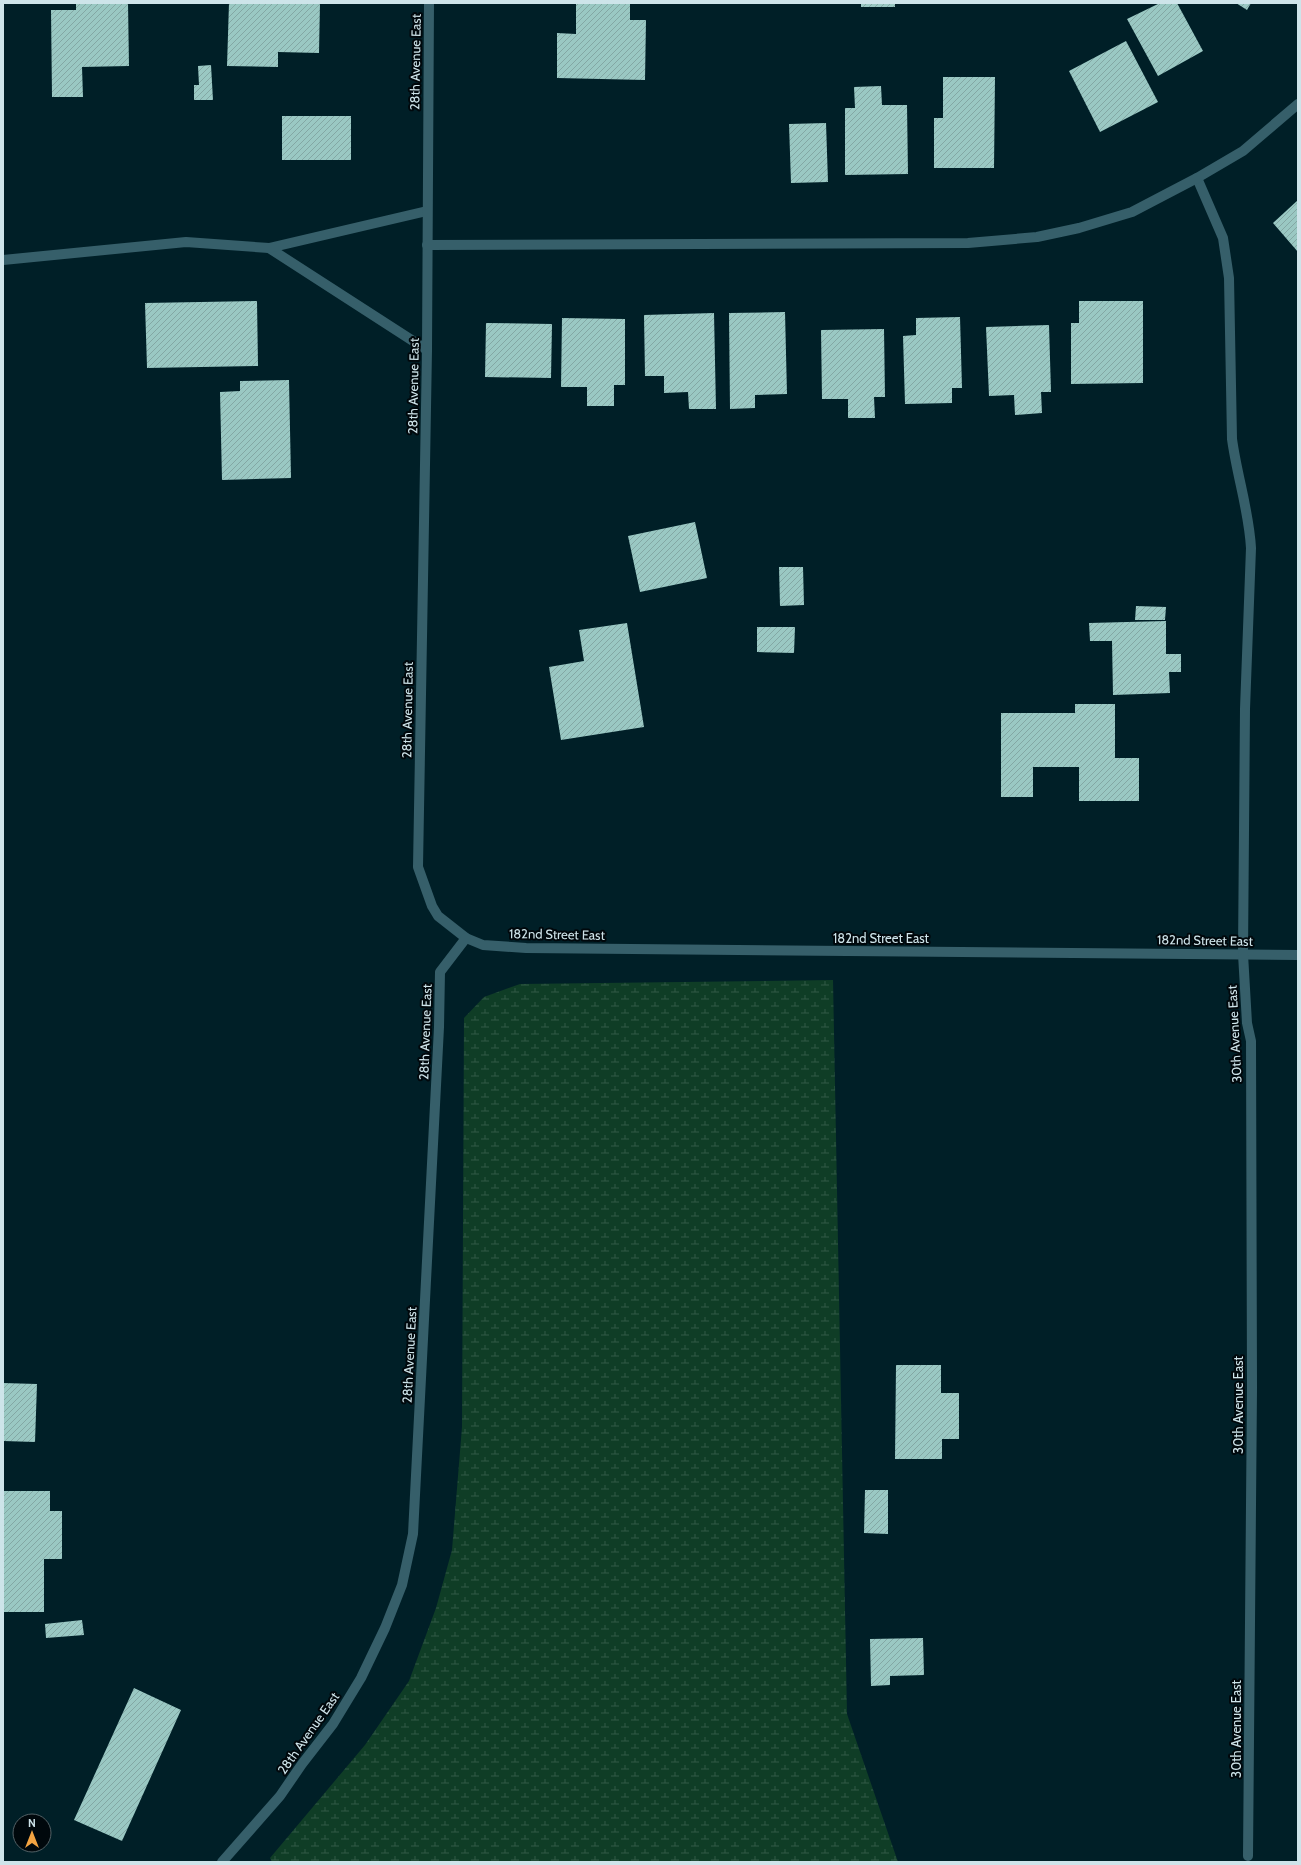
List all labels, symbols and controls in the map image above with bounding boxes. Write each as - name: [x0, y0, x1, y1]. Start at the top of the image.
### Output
- street label: 28th Avenue East: [406, 13, 424, 110]
- street label: 28th Avenue East: [404, 337, 422, 434]
- street label: 28th Avenue East: [398, 661, 416, 758]
- street label: 182nd Street East: [509, 925, 606, 943]
- street label: 182nd Street East: [833, 930, 930, 946]
- street label: 182nd Street East: [1157, 931, 1254, 949]
- street label: 28th Avenue East: [415, 983, 435, 1080]
- street label: 30th Avenue East: [1223, 984, 1245, 1083]
- street label: 28th Avenue East: [398, 1306, 420, 1404]
- street label: 30th Avenue East: [1230, 1355, 1246, 1454]
- street label: 30th Avenue East: [1228, 1679, 1244, 1778]
- street label: 28th Avenue East: [274, 1688, 343, 1777]
- north arrow: [12, 1813, 52, 1853]
- text: N: [28, 1816, 36, 1830]

